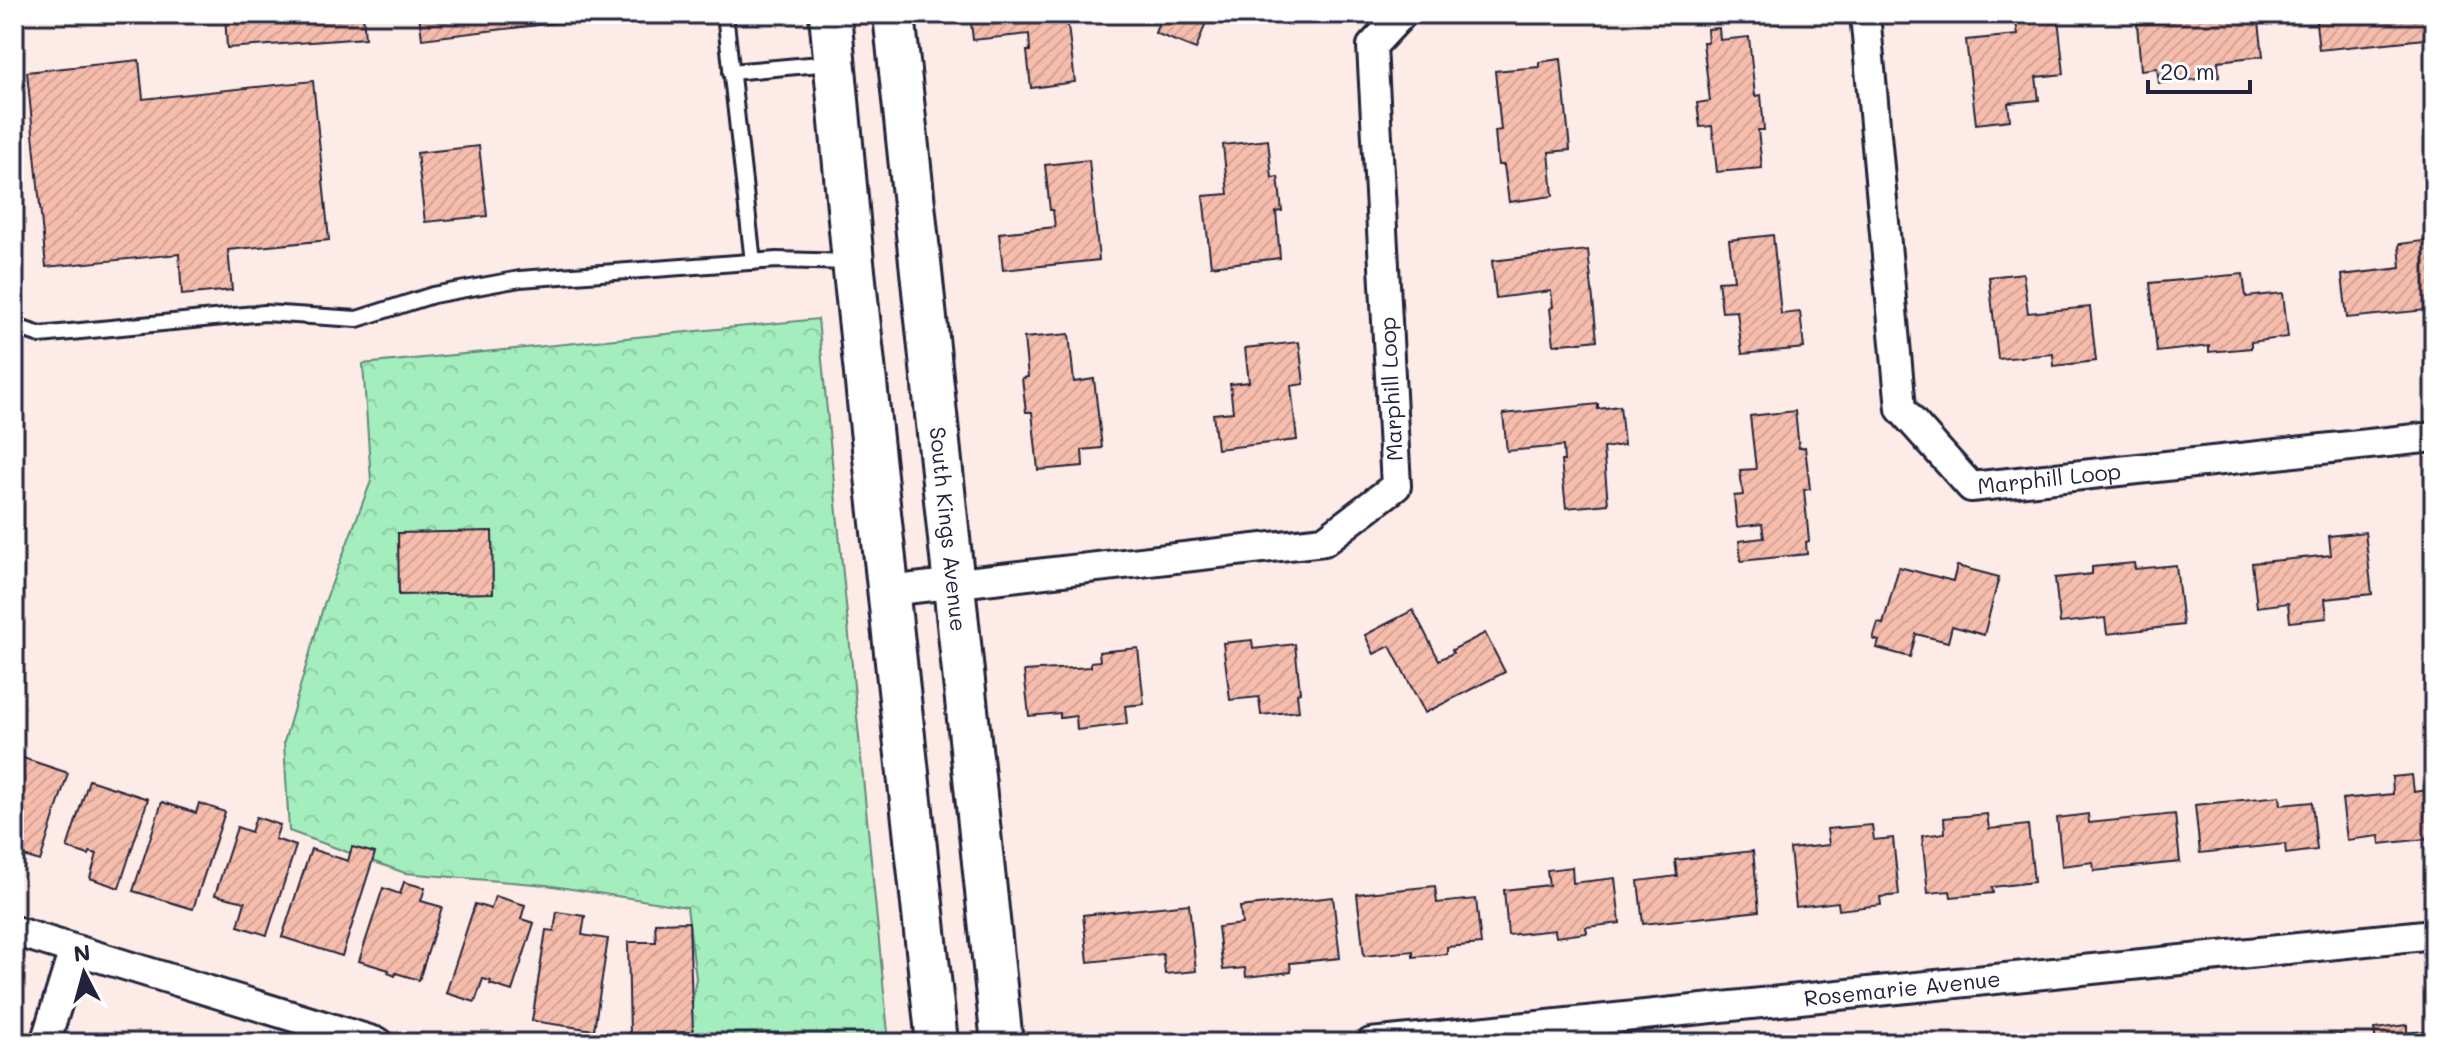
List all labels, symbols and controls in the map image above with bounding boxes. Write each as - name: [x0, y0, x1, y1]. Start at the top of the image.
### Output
- scale bar: [2148, 44, 2250, 94]
- text: 20 m: [2160, 55, 2215, 86]
- street label: Marphill Loop: [1372, 316, 1409, 462]
- street label: South Kings Avenue: [923, 425, 974, 633]
- street label: Marphill Loop: [1976, 456, 2122, 500]
- north arrow: [44, 933, 124, 1013]
- text: N: [72, 937, 92, 968]
- street label: Rosemarie Avenue: [1803, 964, 2002, 1013]

